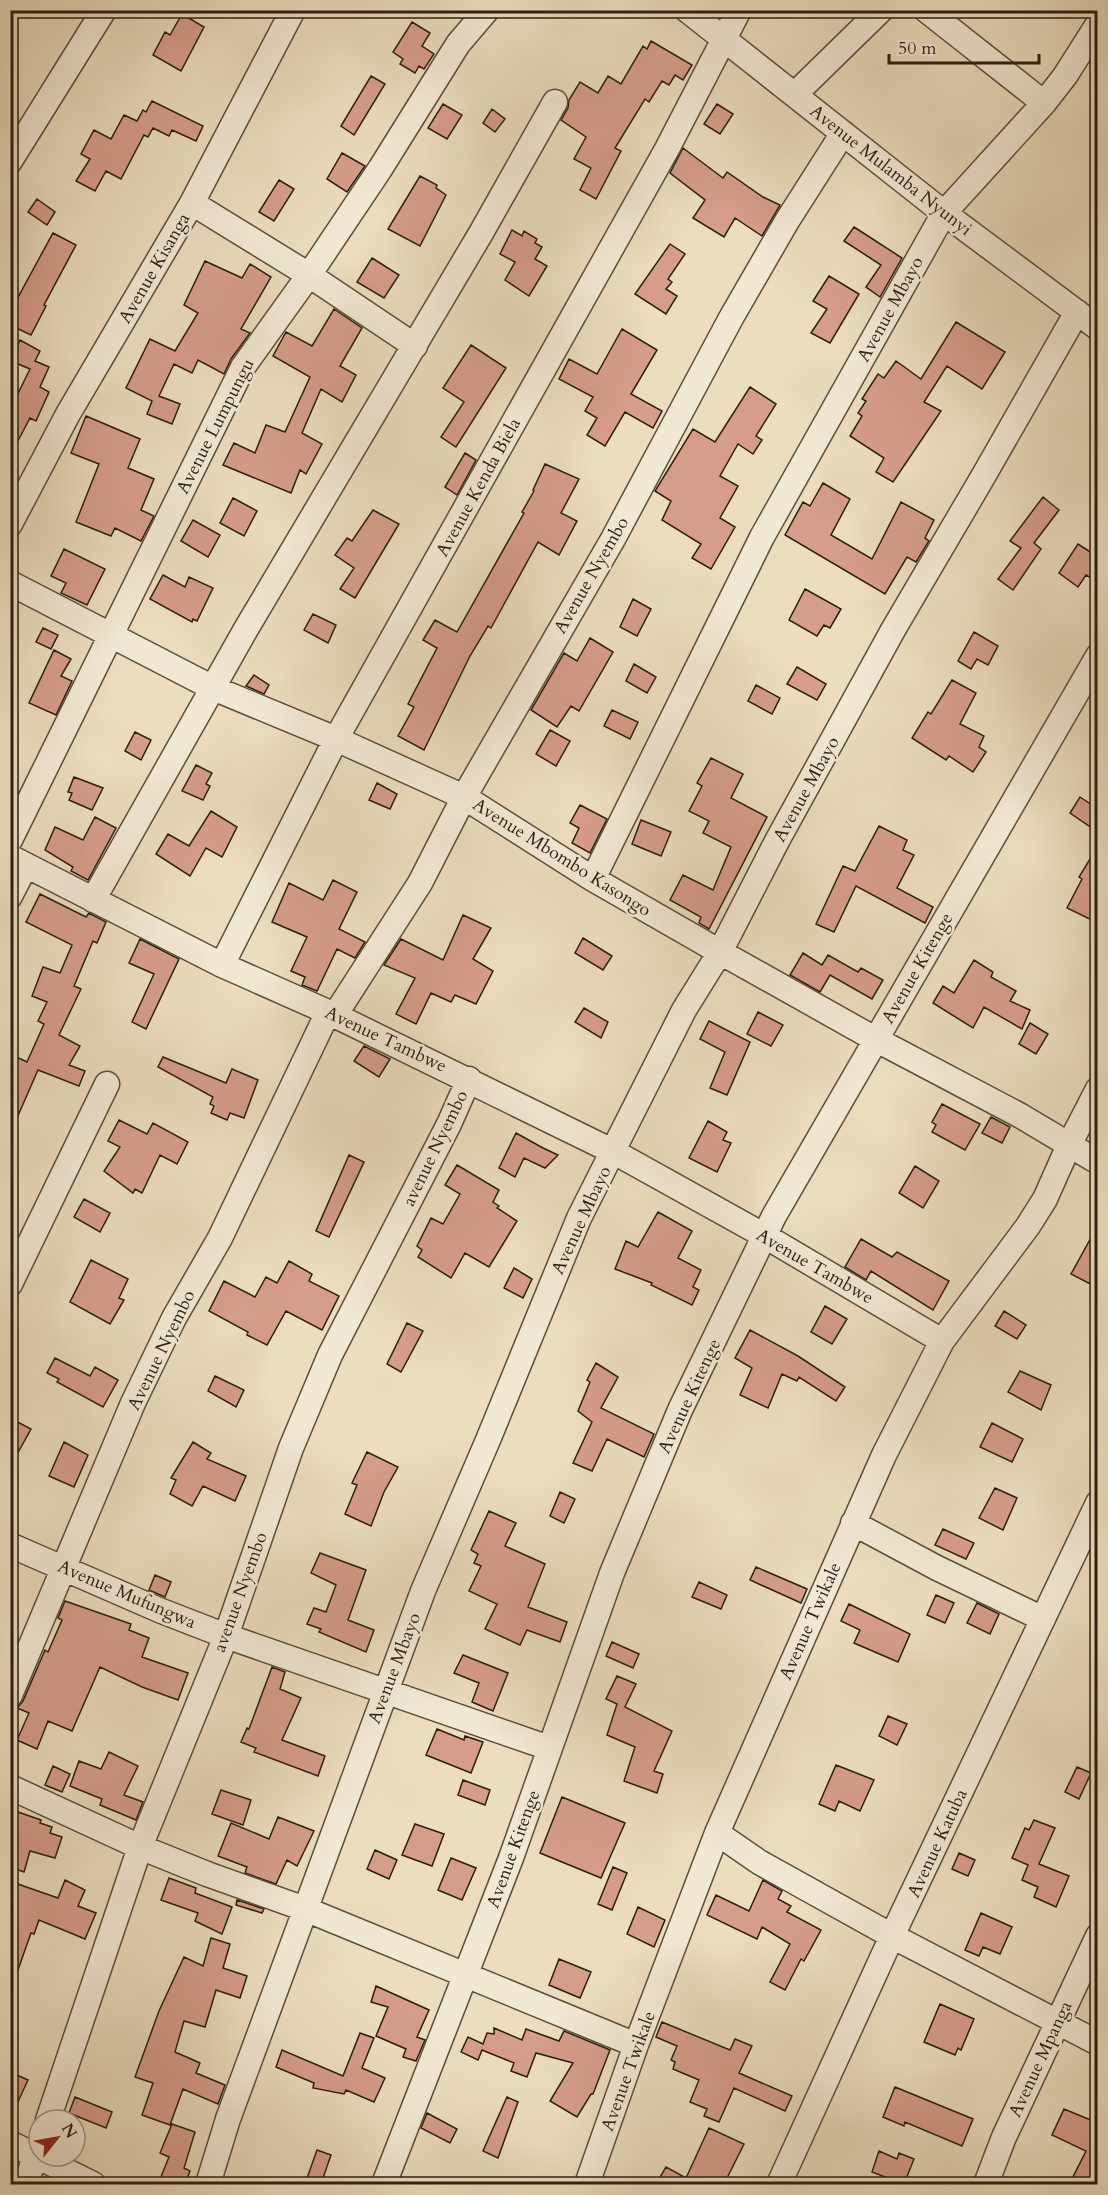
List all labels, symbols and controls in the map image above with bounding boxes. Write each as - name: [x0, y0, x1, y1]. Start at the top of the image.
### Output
- scale bar: [889, 27, 1039, 65]
- text: 50 m: [898, 36, 937, 61]
- street label: Avenue Mulamba Nyunyi: [804, 99, 977, 242]
- street label: Avenue Kisanga: [113, 208, 196, 328]
- street label: Avenue Mbayo: [851, 252, 930, 366]
- street label: Avenue Lumpungu: [171, 354, 260, 498]
- street label: Avenue Kenda Biela: [430, 413, 527, 561]
- street label: Avenue Nyembo: [548, 512, 635, 638]
- street label: Avenue Mbayo: [767, 732, 846, 846]
- street label: Avenue Mbombo Kasongo: [468, 792, 656, 923]
- street label: Avenue Kitenge: [876, 908, 959, 1028]
- street label: Avenue Tambwe: [321, 1000, 451, 1079]
- street label: avenue Nyembo: [397, 1086, 474, 1210]
- street label: Avenue Mbayo: [545, 1162, 618, 1278]
- street label: Avenue Tambwe: [751, 1223, 878, 1310]
- street label: Avenue Nyembo: [122, 1286, 201, 1415]
- street label: Avenue Kitenge: [652, 1335, 727, 1458]
- street label: avenue Nyembo: [207, 1529, 274, 1656]
- street label: Avenue Mufungwa: [54, 1554, 200, 1635]
- street label: Avenue Twikale: [773, 1559, 848, 1684]
- street label: Avenue Mbayo: [362, 1609, 427, 1727]
- street label: Avenue Katuba: [901, 1785, 974, 1902]
- street label: Avenue Kitenge: [481, 1787, 546, 1912]
- street label: Avenue Mpanga: [1003, 1997, 1078, 2121]
- street label: Avenue Twikale: [595, 2008, 662, 2135]
- north arrow: [27, 2108, 87, 2168]
- text: N: [56, 2119, 82, 2143]

